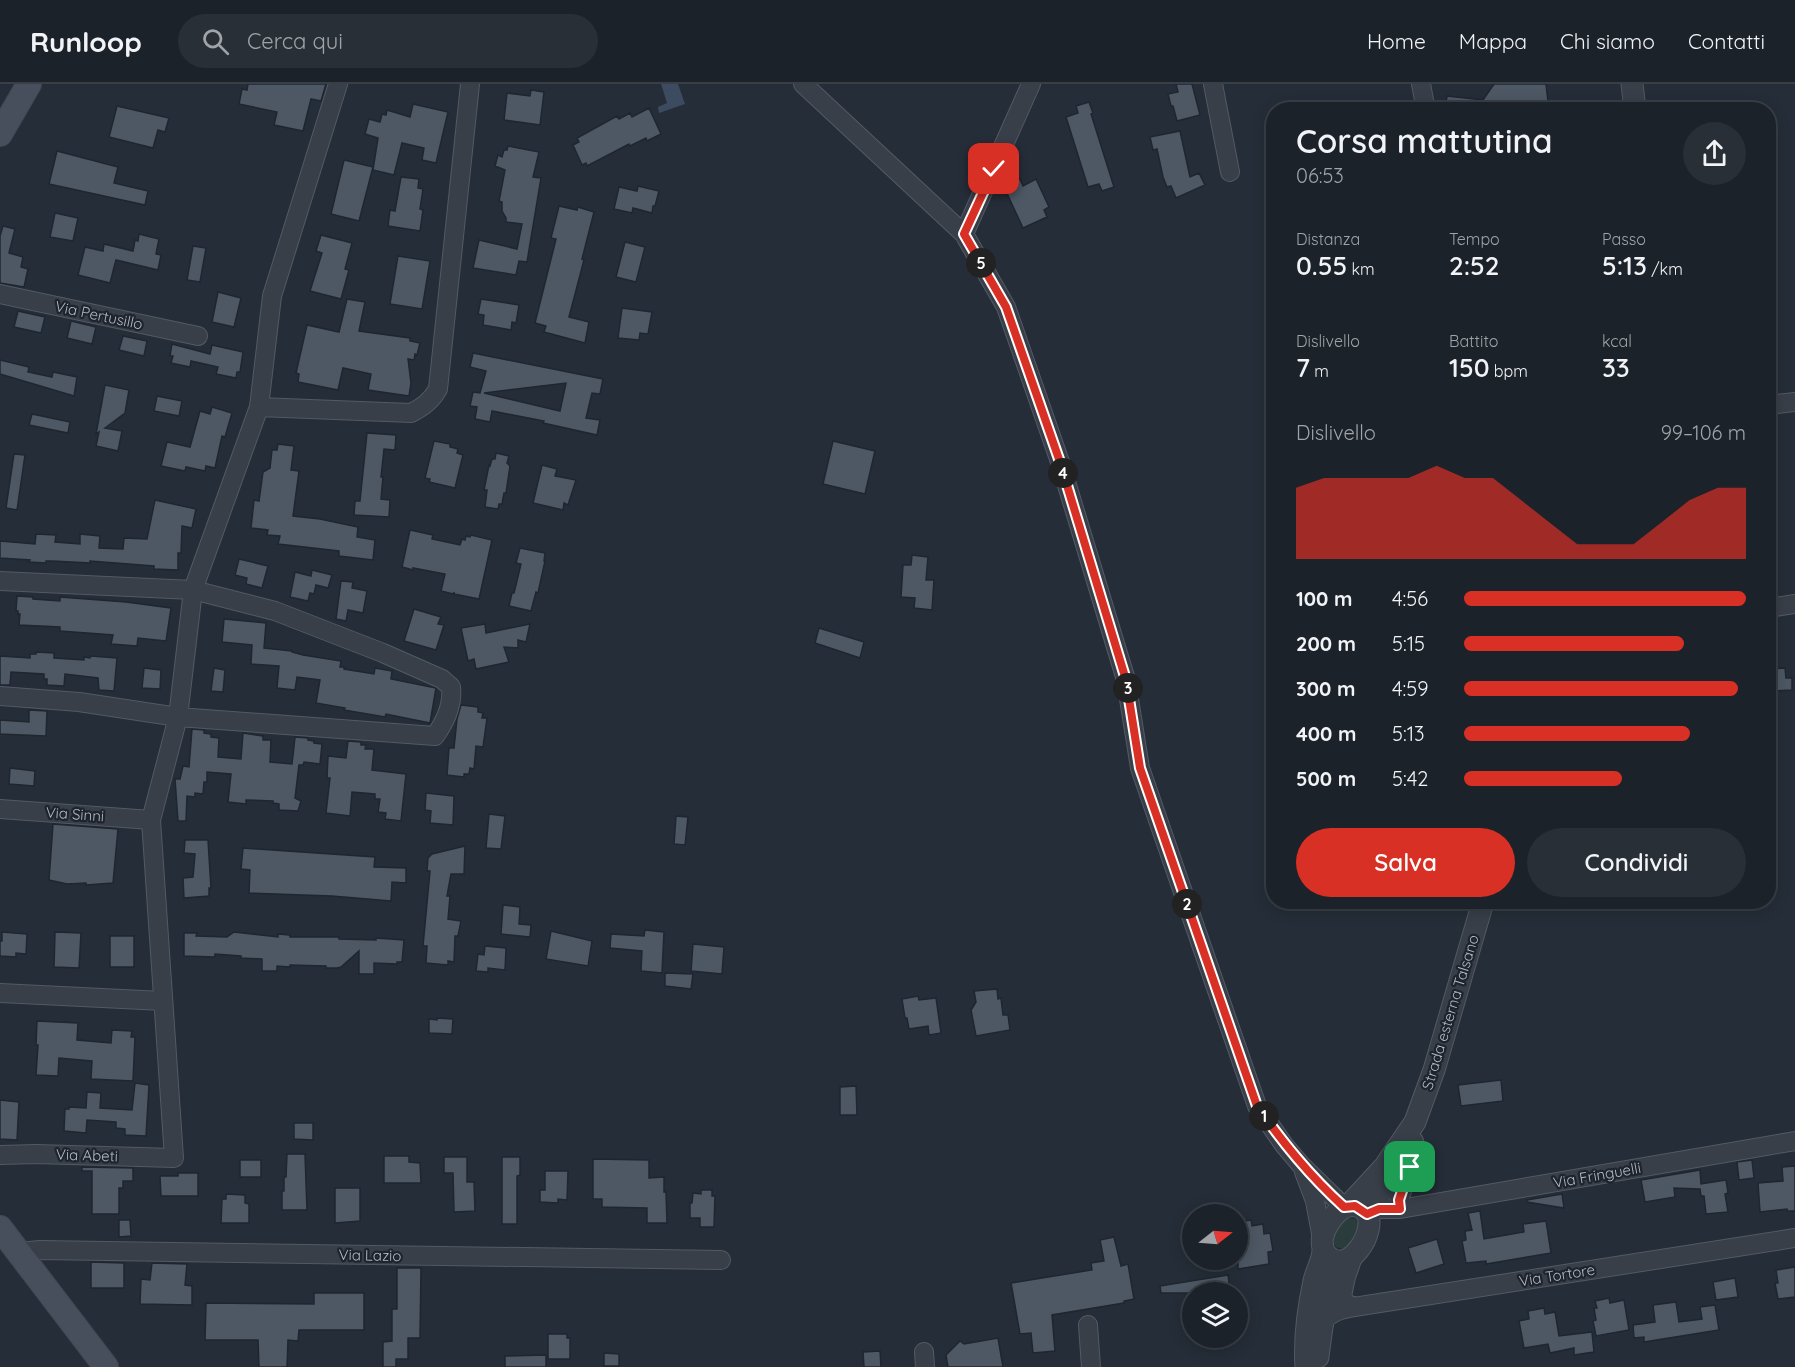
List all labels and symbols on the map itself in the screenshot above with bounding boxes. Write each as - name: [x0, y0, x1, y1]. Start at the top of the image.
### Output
- pin: [968, 143, 1019, 194]
- pin: 5: [966, 248, 996, 278]
- street label: Via Pertusillo: [53, 296, 145, 334]
- pin: 4: [1048, 458, 1078, 488]
- pin: 3: [1113, 673, 1143, 703]
- street label: Via Sinni: [45, 802, 105, 826]
- pin: 2: [1172, 889, 1202, 919]
- street label: Strada esterna Talsano: [1417, 932, 1483, 1092]
- pin: 1: [1249, 1101, 1279, 1131]
- pin: [1384, 1141, 1435, 1192]
- street label: Via Abeti: [56, 1144, 118, 1166]
- street label: Via Fringuelli: [1552, 1158, 1642, 1192]
- north arrow: [1182, 1204, 1248, 1270]
- street label: Via Lazio: [338, 1245, 402, 1265]
- street label: Via Tortore: [1518, 1260, 1596, 1290]

